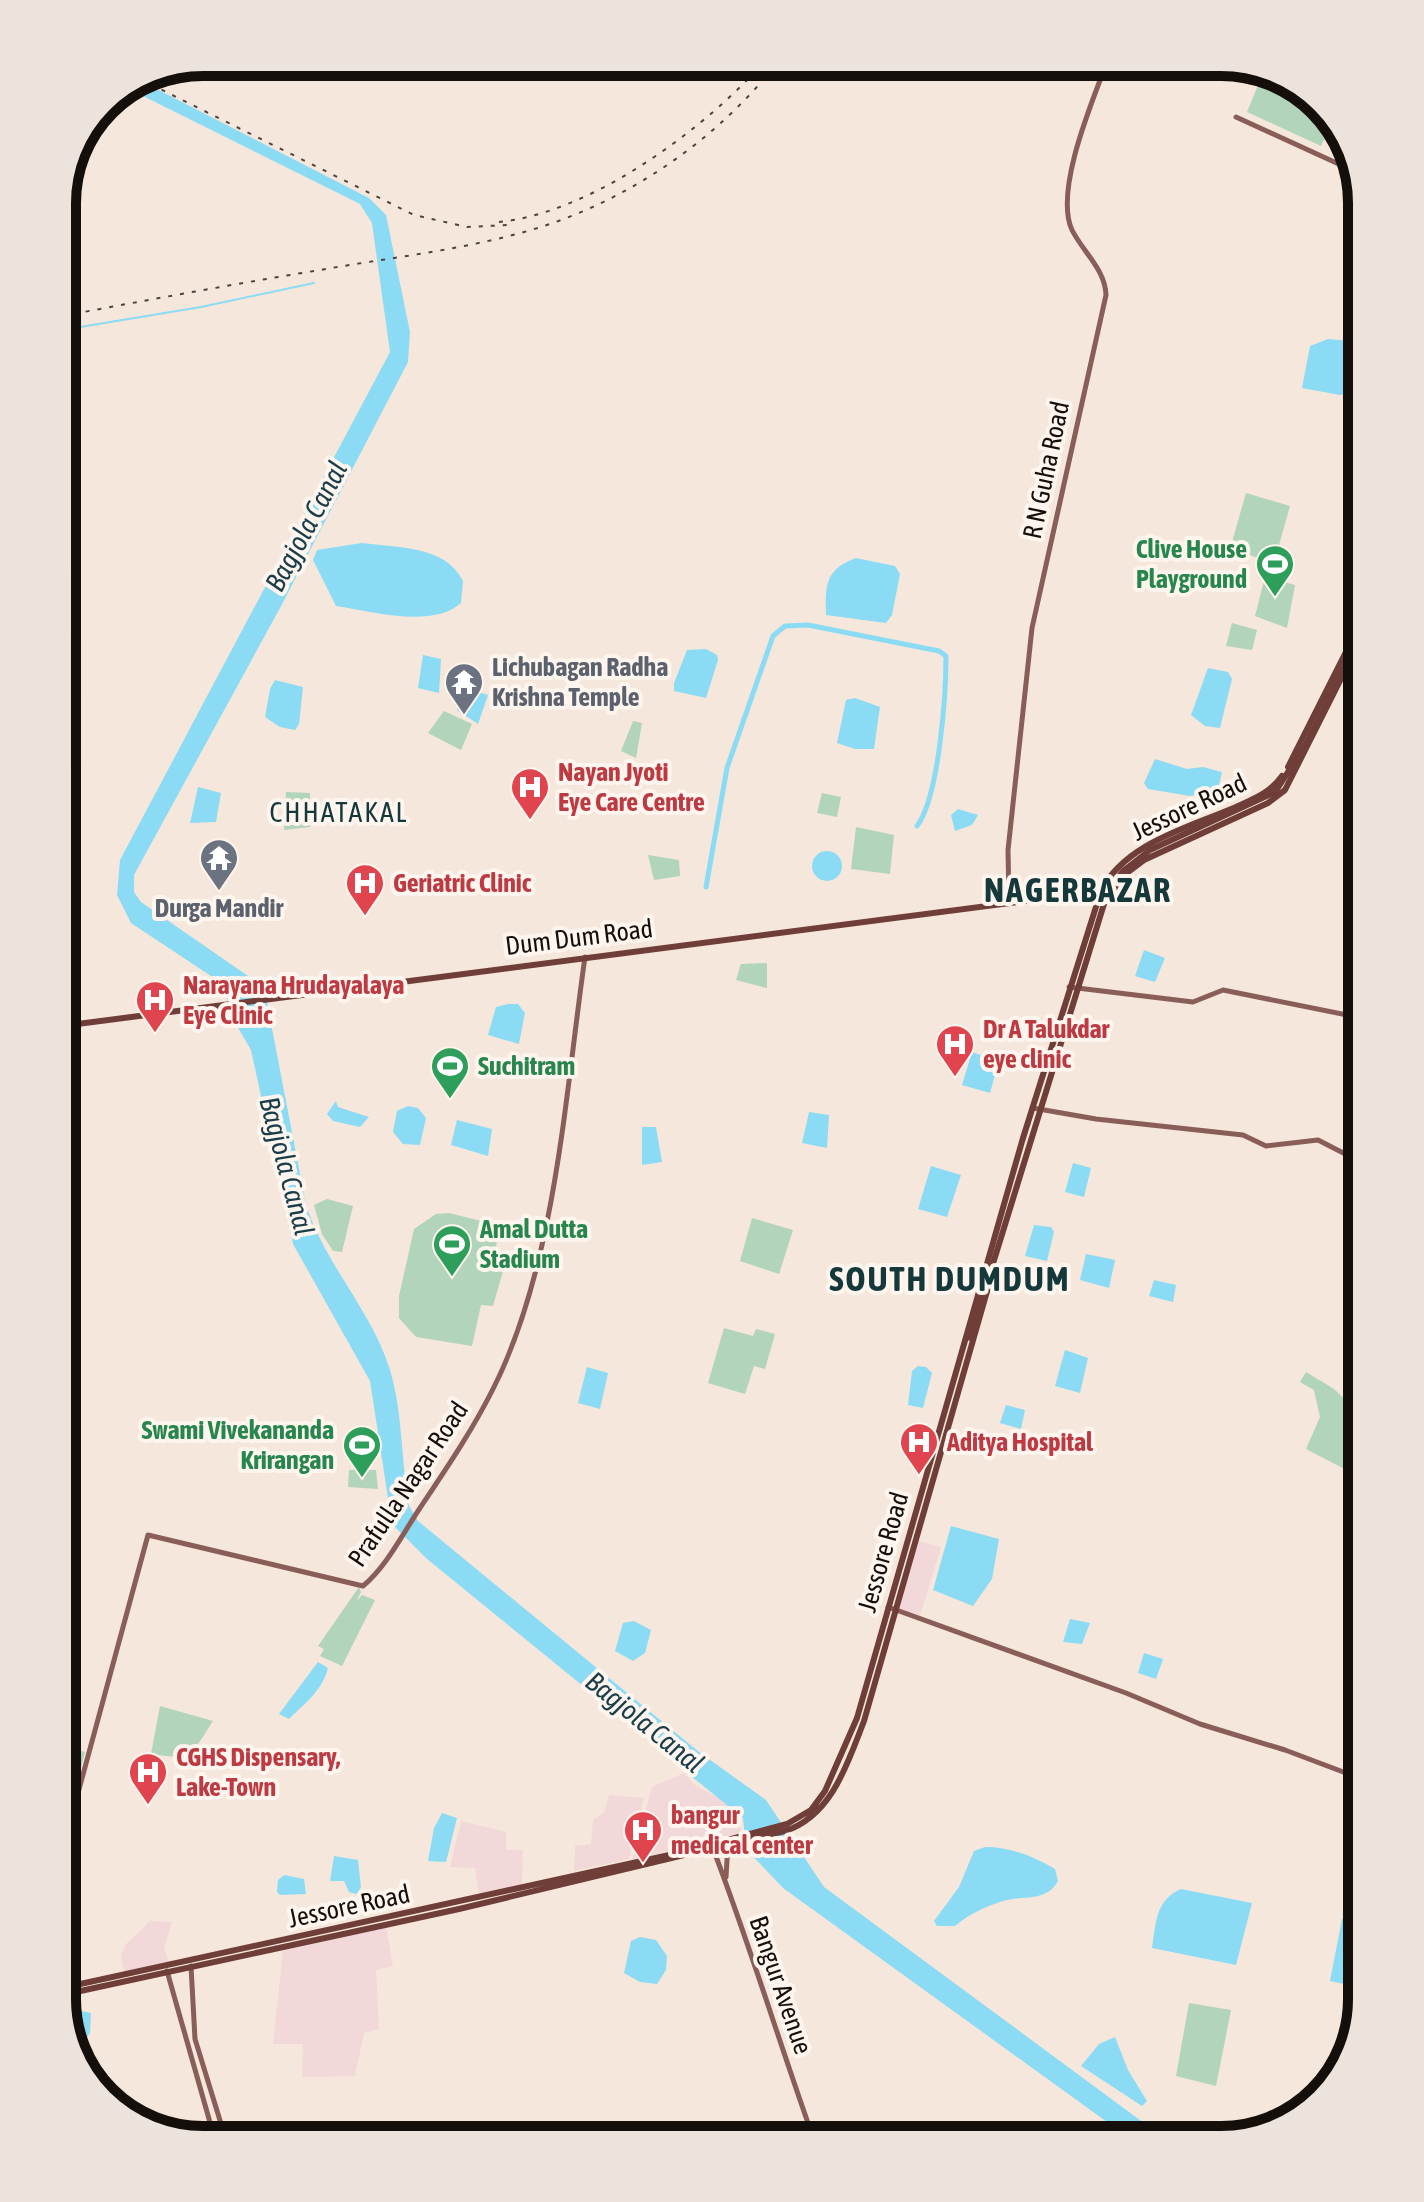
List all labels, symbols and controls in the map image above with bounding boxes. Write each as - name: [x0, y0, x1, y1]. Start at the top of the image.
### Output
- street label: R N Guha Road: [1017, 399, 1075, 541]
- water label: Bagjola Canal: [258, 456, 354, 596]
- place label: Clive House Playground: [1136, 534, 1247, 594]
- sports icon: Clive House Playground: [1254, 543, 1296, 598]
- place label: Lichubagan Radha Krishna Temple: [492, 652, 668, 712]
- temple icon: Lichubagan Radha Krishna Temple: [443, 661, 485, 716]
- place label: Nayan Jyoti Eye Care Centre: [558, 757, 705, 817]
- hospital icon: Nayan Jyoti Eye Care Centre: [509, 766, 551, 821]
- street label: Jessore Road: [1127, 767, 1251, 847]
- district label: CHHATAKAL: [270, 796, 408, 828]
- temple icon: Durga Mandir: [198, 837, 240, 892]
- hospital icon: Geriatric Clinic: [344, 862, 386, 917]
- place label: Geriatric Clinic: [393, 868, 532, 898]
- district label: NAGERBAZAR: [984, 870, 1172, 909]
- place label: Durga Mandir: [155, 893, 285, 923]
- street label: Dum Dum Road: [504, 913, 654, 961]
- place label: Narayana Hrudayalaya Eye Clinic: [183, 970, 404, 1030]
- hospital icon: Narayana Hrudayalaya Eye Clinic: [134, 979, 176, 1034]
- place label: Dr A Talukdar eye clinic: [983, 1014, 1111, 1074]
- hospital icon: Dr A Talukdar eye clinic: [934, 1023, 976, 1078]
- sports icon: Suchitram: [429, 1045, 471, 1100]
- place label: Suchitram: [478, 1051, 575, 1081]
- water label: Bagjola Canal: [253, 1093, 321, 1239]
- place label: Amal Dutta Stadium: [479, 1214, 588, 1274]
- sports icon: Amal Dutta Stadium: [431, 1223, 473, 1278]
- district label: SOUTH DUMDUM: [829, 1259, 1071, 1298]
- street label: Prafulla Nagar Road: [342, 1396, 474, 1572]
- place label: Swami Vivekananda Krirangan: [141, 1415, 334, 1475]
- hospital icon: Aditya Hospital: [898, 1421, 940, 1476]
- sports icon: Swami Vivekananda Krirangan: [341, 1424, 383, 1479]
- place label: Aditya Hospital: [946, 1427, 1094, 1457]
- street label: Jessore Road: [852, 1489, 914, 1615]
- water label: Bagjola Canal: [580, 1665, 710, 1779]
- place label: CGHS Dispensary, Lake-Town: [176, 1742, 341, 1802]
- hospital icon: CGHS Dispensary, Lake-Town: [127, 1751, 169, 1806]
- place label: bangur medical center: [671, 1800, 814, 1860]
- hospital icon: bangur medical center: [622, 1809, 664, 1864]
- street label: Jessore Road: [286, 1879, 412, 1933]
- street label: Bangur Avenue: [743, 1912, 819, 2058]

